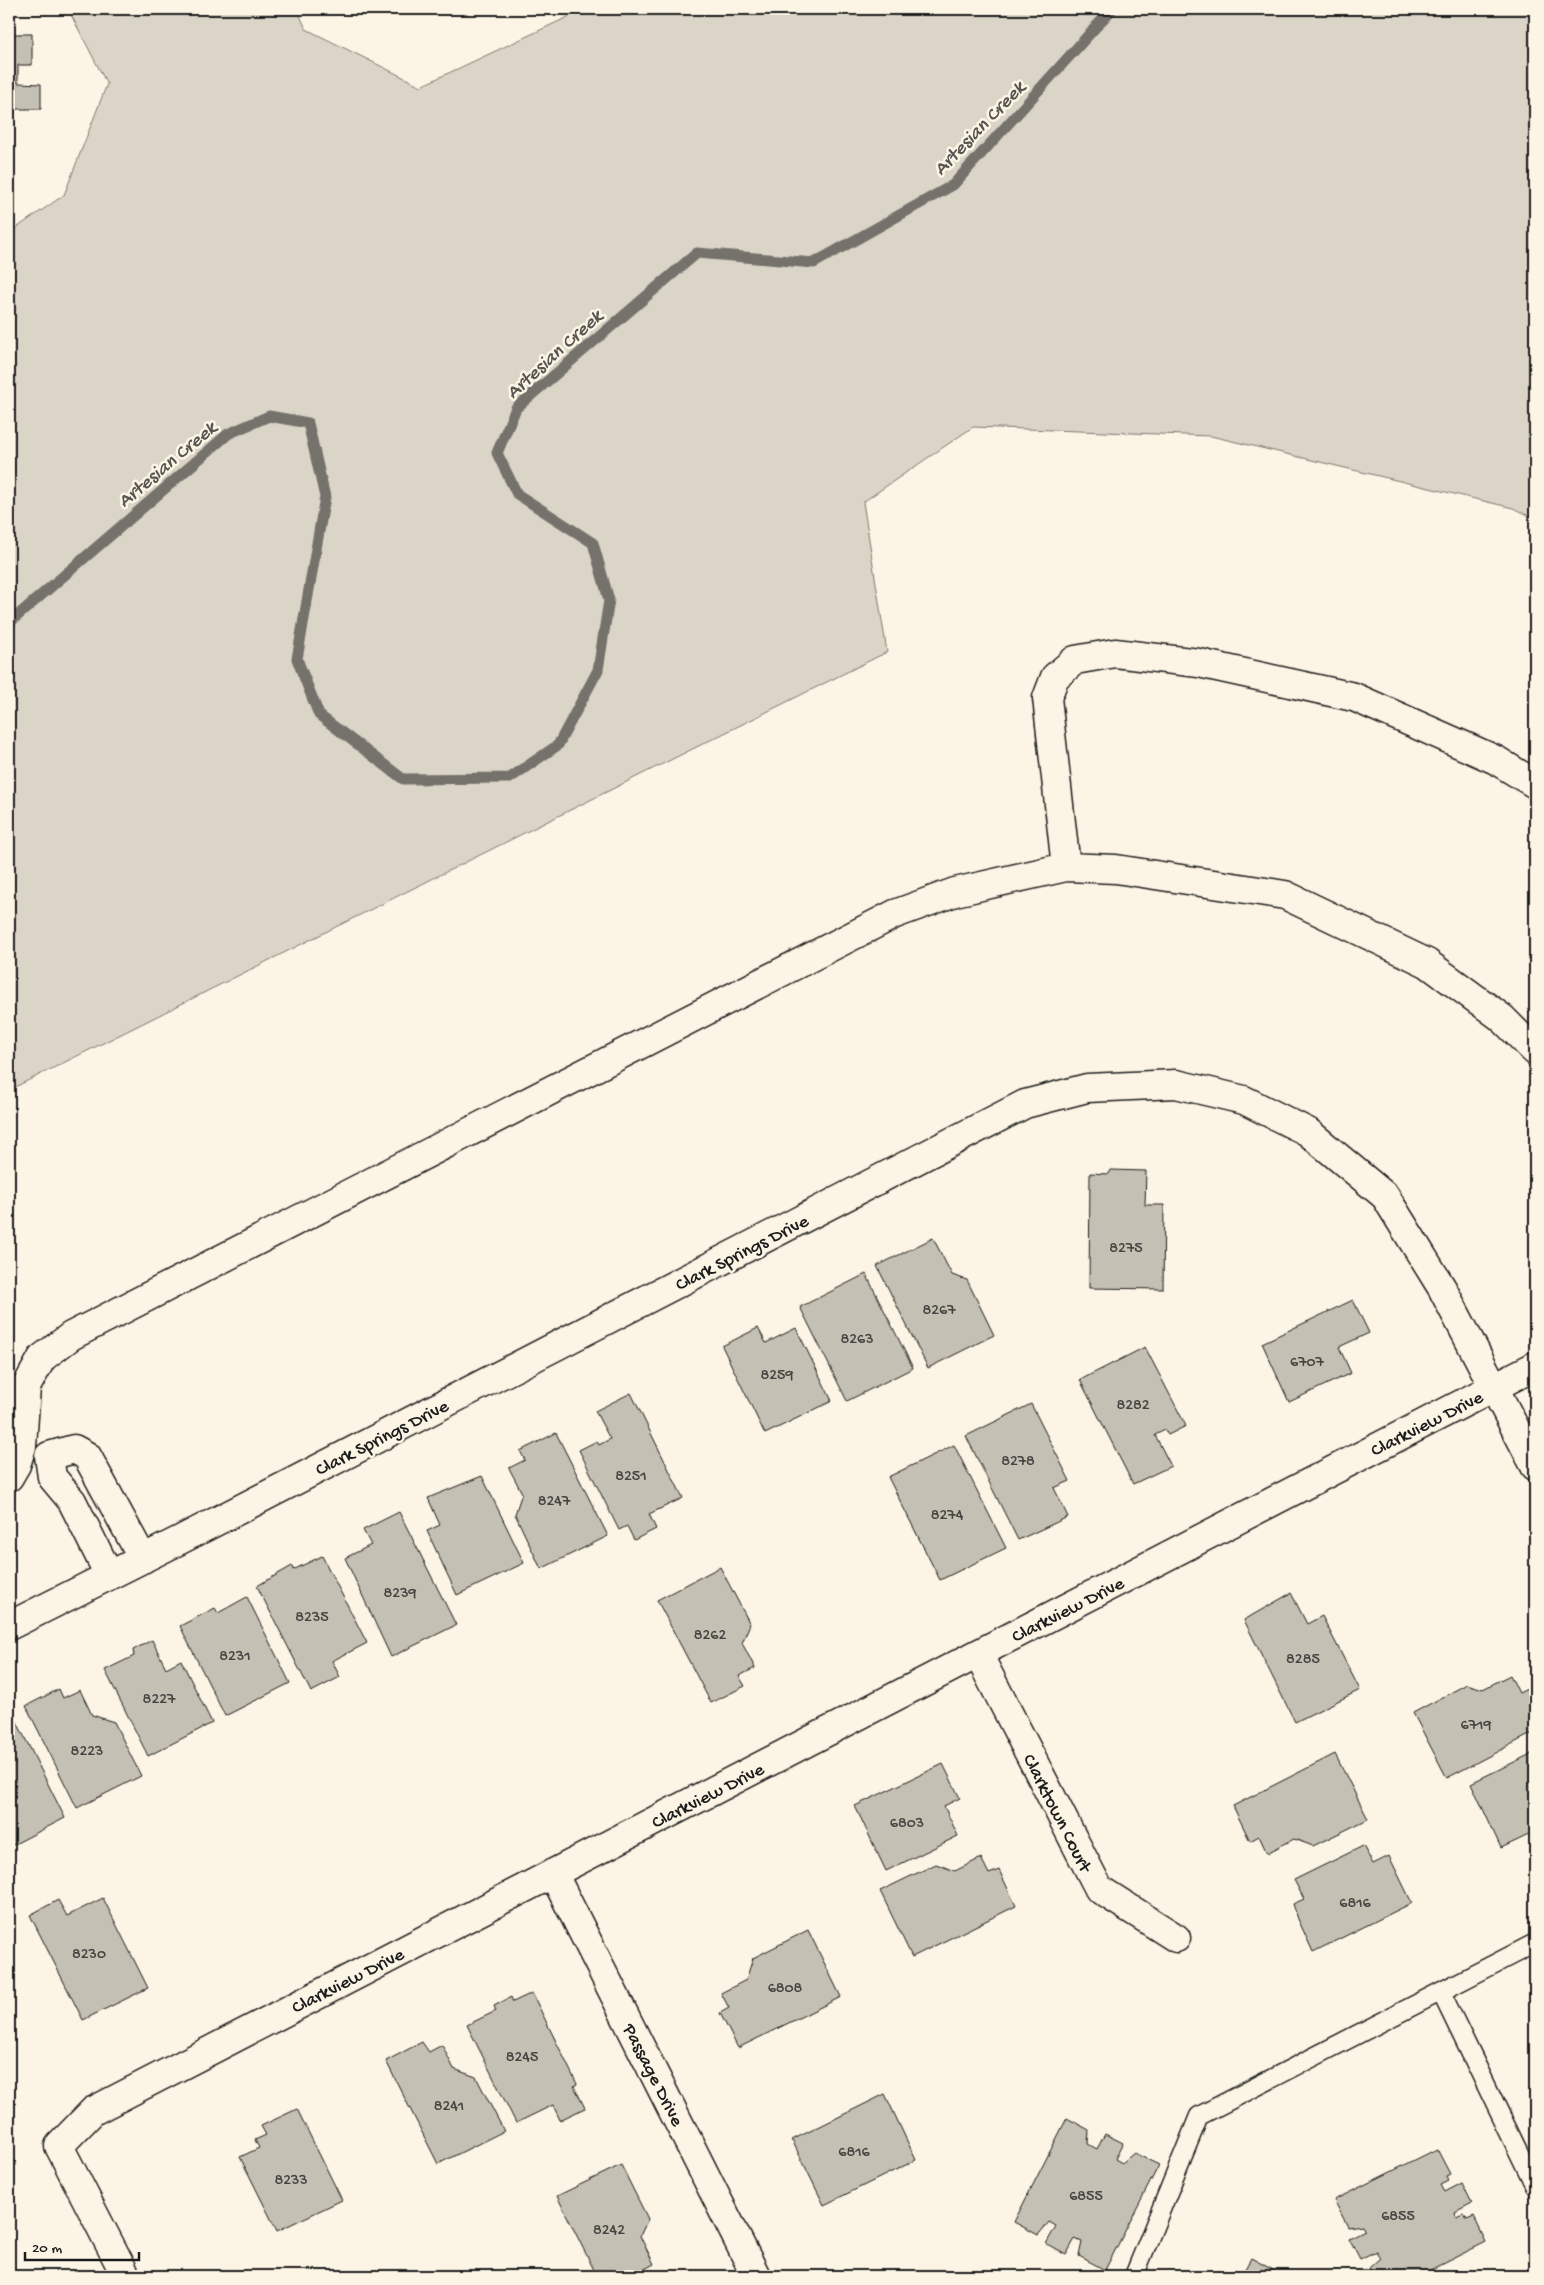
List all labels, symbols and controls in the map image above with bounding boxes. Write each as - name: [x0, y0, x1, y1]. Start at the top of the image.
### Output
- water label: Artesian Creek: [930, 76, 1033, 181]
- water label: Artesian Creek: [502, 305, 610, 405]
- water label: Artesian Creek: [114, 416, 224, 514]
- street label: Clark Springs Drive: [672, 1211, 813, 1298]
- house number: 8275: [1109, 1240, 1143, 1259]
- house number: 8267: [922, 1302, 956, 1321]
- house number: 8263: [840, 1331, 874, 1350]
- house number: 6707: [1290, 1354, 1325, 1373]
- house number: 8259: [760, 1367, 794, 1386]
- street label: Clarkview Drive: [1367, 1387, 1488, 1463]
- street label: Clark Springs Drive: [312, 1396, 453, 1483]
- house number: 8282: [1116, 1397, 1150, 1416]
- house number: 8278: [1001, 1453, 1035, 1472]
- house number: 8251: [615, 1468, 647, 1487]
- house number: 8247: [538, 1493, 571, 1512]
- house number: 8274: [931, 1507, 964, 1526]
- street label: Clarkview Drive: [1008, 1573, 1129, 1649]
- house number: 8239: [384, 1585, 416, 1604]
- house number: 8235: [295, 1609, 329, 1628]
- house number: 8262: [694, 1627, 726, 1646]
- house number: 8231: [219, 1648, 251, 1667]
- house number: 8285: [1286, 1651, 1320, 1670]
- house number: 8227: [143, 1691, 176, 1710]
- house number: 6719: [1461, 1717, 1491, 1736]
- house number: 8223: [71, 1743, 103, 1762]
- street label: Clarktown Court: [1016, 1751, 1097, 1879]
- street label: Clarkview Drive: [648, 1759, 769, 1835]
- house number: 6803: [890, 1815, 924, 1834]
- house number: 6816: [1339, 1895, 1372, 1914]
- street label: Clarkview Drive: [288, 1944, 409, 2020]
- house number: 8230: [72, 1946, 106, 1965]
- house number: 6808: [768, 1980, 803, 1999]
- street label: Passage Drive: [616, 2020, 688, 2131]
- house number: 8245: [506, 2049, 538, 2068]
- house number: 8241: [434, 2098, 464, 2117]
- house number: 6816: [838, 2144, 871, 2163]
- house number: 8233: [274, 2172, 308, 2191]
- house number: 6855: [1069, 2188, 1103, 2207]
- house number: 6855: [1381, 2208, 1415, 2227]
- house number: 8242: [593, 2222, 625, 2241]
- scale bar: [25, 2230, 139, 2262]
- text: 20 m: [32, 2240, 62, 2258]

